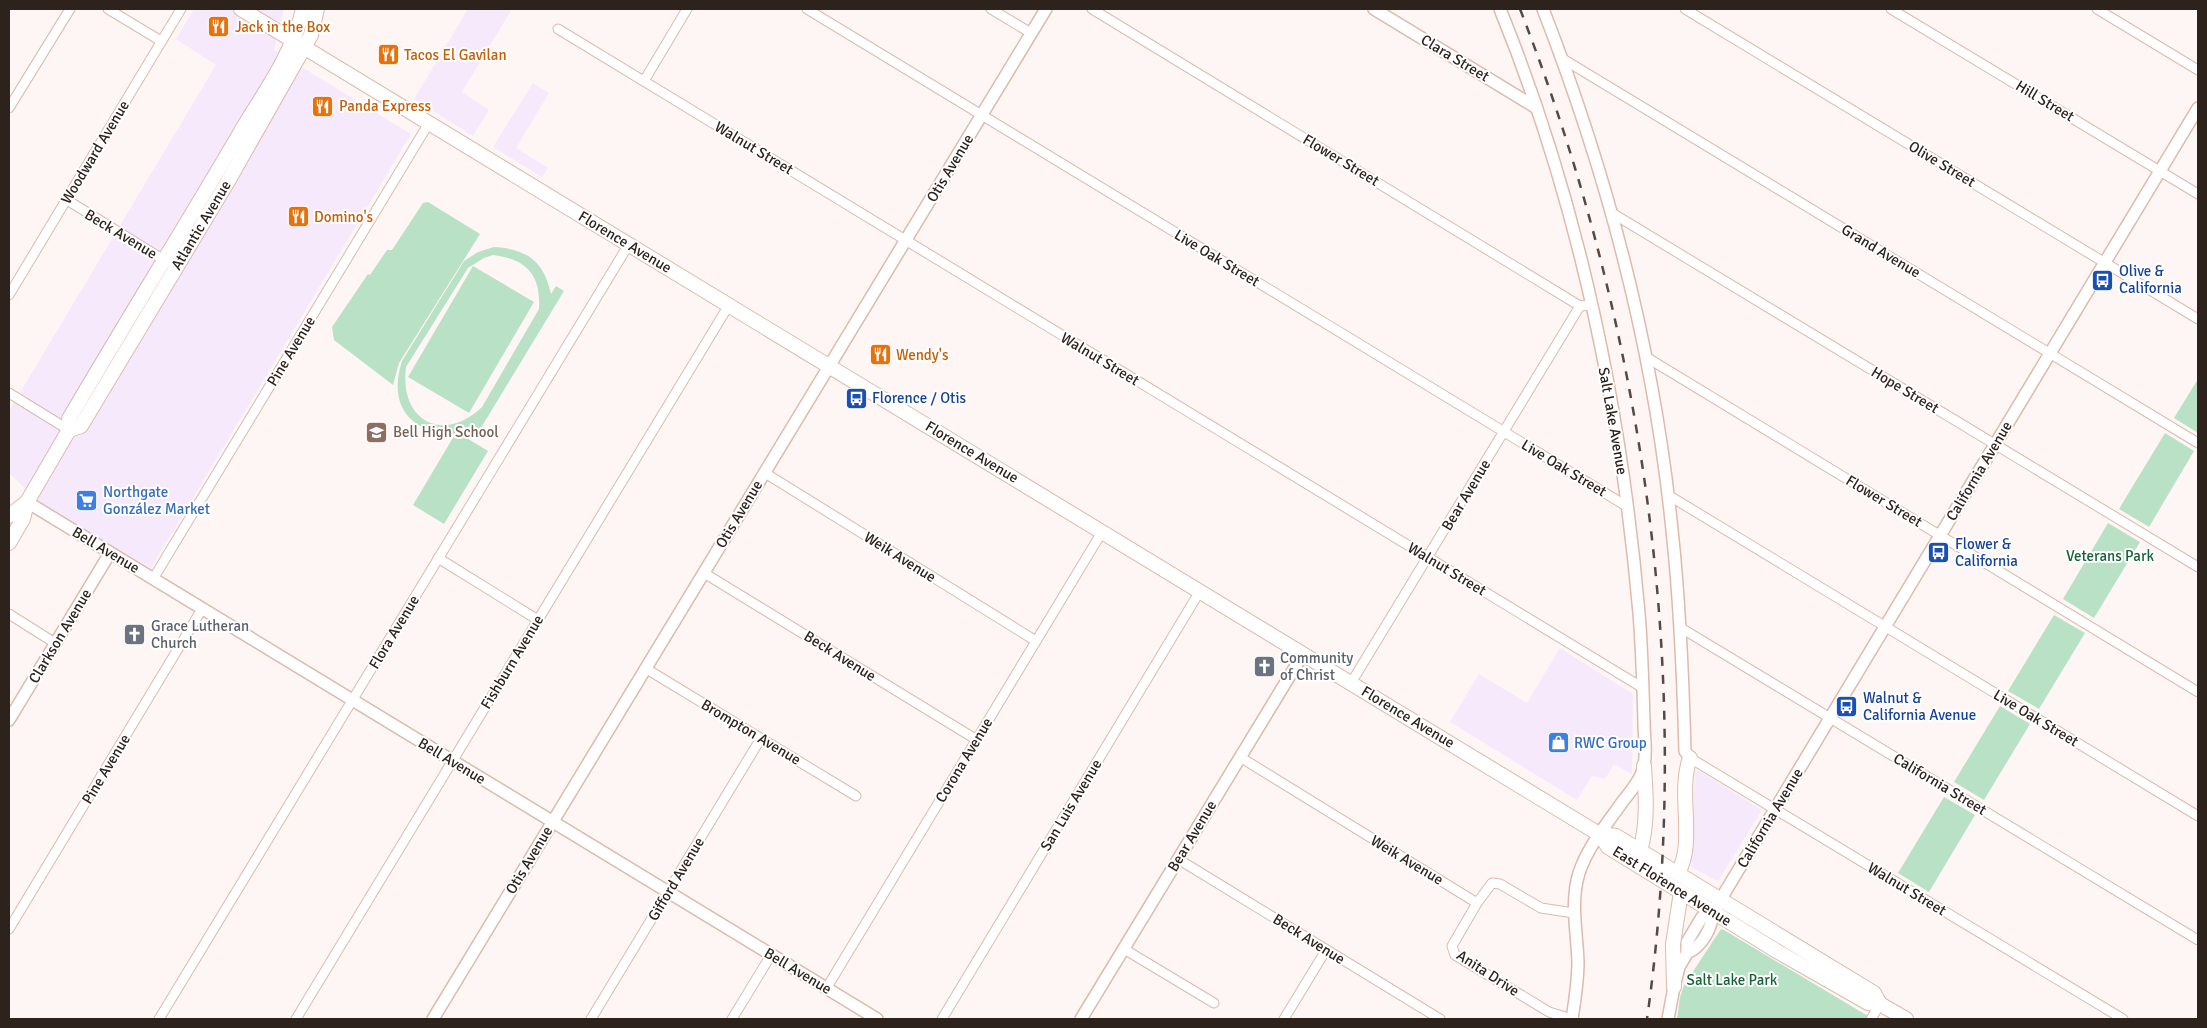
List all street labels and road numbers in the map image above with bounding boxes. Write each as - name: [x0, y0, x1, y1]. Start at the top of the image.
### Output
- street label: Clara Street: [1418, 31, 1492, 85]
- street label: Hill Street: [2012, 76, 2078, 126]
- street label: Woodward Avenue: [57, 97, 133, 207]
- street label: Walnut Street: [712, 118, 796, 178]
- street label: Flower Street: [1300, 130, 1382, 190]
- street label: Otis Avenue: [923, 131, 977, 205]
- street label: Olive Street: [1905, 137, 1979, 191]
- street label: Atlantic Avenue: [167, 177, 235, 273]
- street label: Beck Avenue: [81, 205, 161, 263]
- street label: Florence Avenue: [575, 207, 675, 277]
- street label: Grand Avenue: [1838, 220, 1924, 282]
- street label: Live Oak Street: [1171, 226, 1263, 290]
- street label: Pine Avenue: [263, 313, 319, 389]
- street label: Walnut Street: [1058, 329, 1142, 389]
- street label: Hope Street: [1868, 363, 1942, 417]
- street label: Salt Lake Avenue: [1595, 366, 1631, 476]
- street label: Florence Avenue: [922, 417, 1022, 487]
- street label: California Avenue: [1942, 418, 2016, 524]
- street label: Live Oak Street: [1518, 436, 1610, 500]
- street label: Bear Avenue: [1438, 456, 1494, 534]
- street label: Flower Street: [1843, 471, 1925, 531]
- street label: Otis Avenue: [712, 477, 766, 551]
- street label: Bell Avenue: [69, 523, 143, 577]
- street label: Weik Avenue: [861, 528, 939, 586]
- street label: Walnut Street: [1405, 539, 1489, 599]
- street label: Clarkson Avenue: [25, 586, 95, 686]
- street label: Flora Avenue: [365, 592, 423, 672]
- street label: Fishburn Avenue: [477, 612, 547, 712]
- street label: Beck Avenue: [801, 627, 879, 685]
- street label: Florence Avenue: [1358, 682, 1458, 752]
- street label: Live Oak Street: [1990, 686, 2082, 750]
- street label: Brompton Avenue: [698, 695, 804, 769]
- street label: Corona Avenue: [932, 714, 996, 806]
- street label: Pine Avenue: [78, 731, 134, 807]
- street label: Bell Avenue: [415, 734, 489, 788]
- street label: California Street: [1890, 749, 1990, 819]
- street label: San Luis Avenue: [1037, 756, 1105, 854]
- street label: California Avenue: [1733, 765, 1807, 871]
- street label: Bear Avenue: [1164, 797, 1220, 875]
- street label: Otis Avenue: [502, 823, 556, 897]
- street label: Weik Avenue: [1367, 831, 1447, 889]
- street label: Gifford Avenue: [644, 834, 708, 924]
- street label: East Florence Avenue: [1609, 842, 1735, 930]
- street label: Walnut Street: [1865, 859, 1949, 919]
- street label: Beck Avenue: [1270, 910, 1348, 968]
- street label: Bell Avenue: [761, 944, 835, 998]
- street label: Anita Drive: [1453, 946, 1523, 1000]

